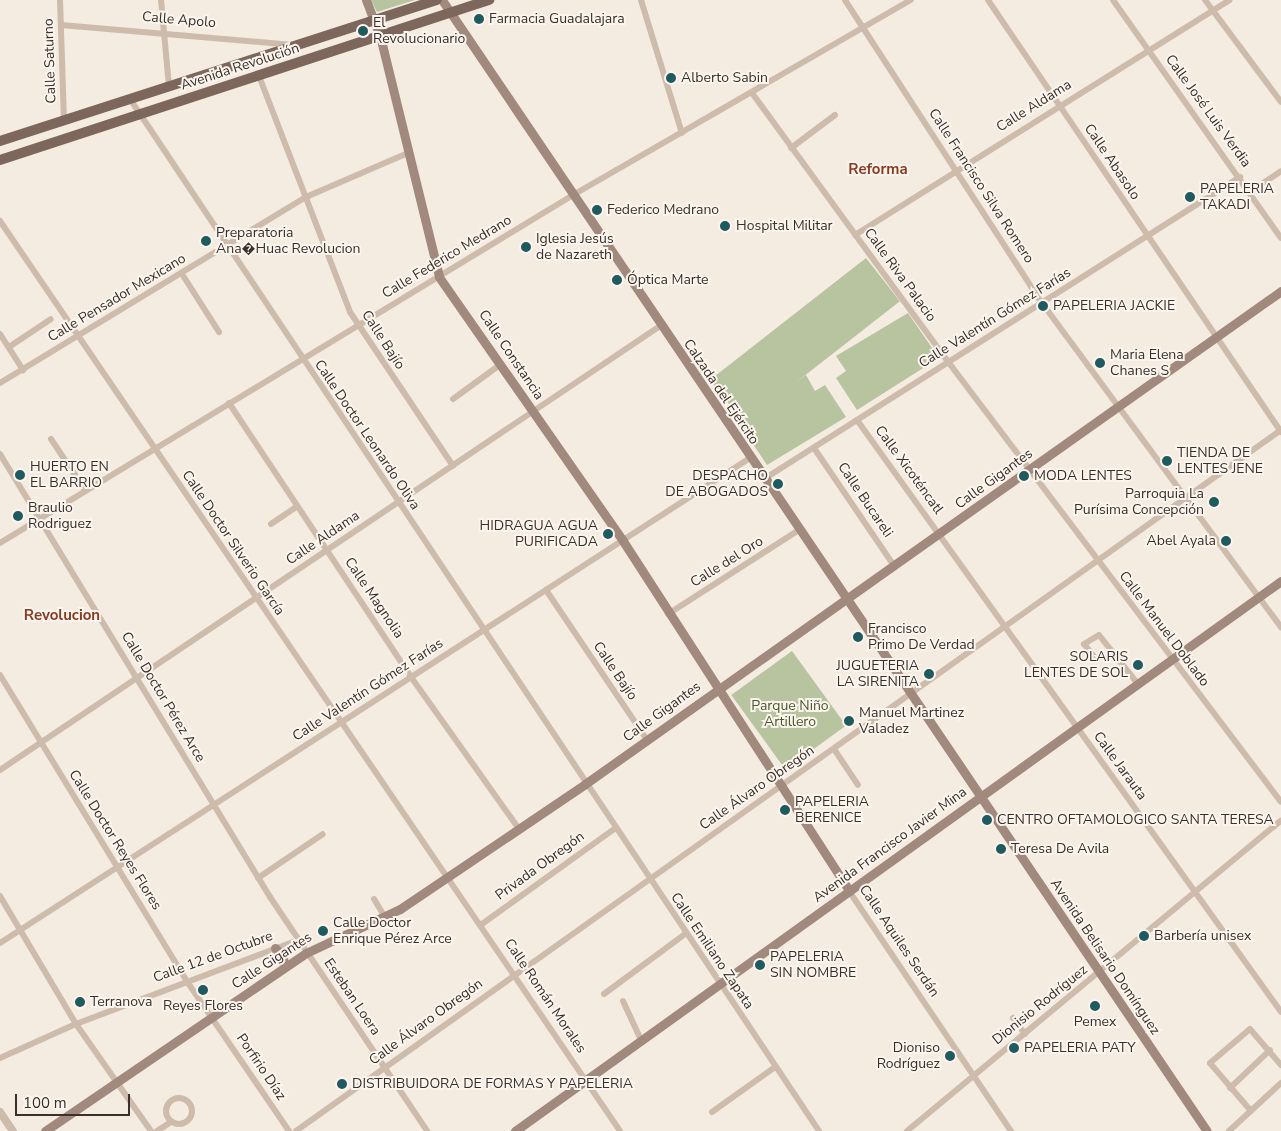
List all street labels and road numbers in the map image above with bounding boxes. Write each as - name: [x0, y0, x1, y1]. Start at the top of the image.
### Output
- street label: Calle Apolo: [141, 8, 217, 32]
- street label: Calle Saturno: [40, 18, 60, 104]
- street label: Avenida Revolución: [179, 40, 301, 94]
- street label: Calle José Luis Verdia: [1162, 51, 1254, 171]
- street label: Calle Aldama: [993, 76, 1075, 136]
- street label: Calle Francisco Silva Romero: [925, 106, 1037, 266]
- street label: Calle Abasolo: [1080, 121, 1144, 203]
- street label: Calle Federico Medrano: [379, 212, 515, 302]
- street label: Calle Riva Palacio: [860, 225, 940, 325]
- street label: Calle Pensador Mexicano: [45, 250, 189, 346]
- street label: Calle Valentín Gómez Farías: [916, 264, 1074, 372]
- street label: Calle Bajío: [358, 307, 408, 373]
- street label: Calle Constancia: [475, 307, 547, 403]
- street label: Calzada del Ejército: [680, 336, 762, 448]
- street label: Calle Doctor Leonardo Oliva: [311, 357, 423, 513]
- street label: Calle Xicoténcatl: [871, 422, 947, 518]
- street label: Calle Gigantes: [952, 445, 1036, 513]
- street label: Calle Bucareli: [834, 459, 896, 541]
- street label: Calle Doctor Silverio García: [178, 467, 288, 619]
- street label: Calle Aldama: [283, 507, 363, 569]
- street label: Calle del Oro: [687, 533, 767, 591]
- street label: Calle Magnolia: [341, 554, 407, 642]
- street label: Calle Manuel Doblado: [1115, 568, 1213, 690]
- street label: Calle Doctor Pérez Arce: [117, 629, 209, 765]
- street label: Calle Valentín Gómez Farías: [290, 635, 446, 745]
- street label: Calle Bajío: [589, 638, 641, 704]
- street label: Calle Gigantes: [620, 678, 704, 746]
- street label: Calle Jarauta: [1090, 729, 1150, 803]
- street label: Calle Álvaro Obregón: [696, 742, 818, 834]
- street label: Calle Doctor Reyes Flores: [65, 767, 165, 913]
- street label: Avenida Francisco Javier Mina: [810, 784, 970, 906]
- street label: Privada Obregón: [492, 828, 588, 904]
- street label: Avenida Belisario Domínguez: [1047, 876, 1163, 1038]
- street label: Calle Aquiles Serdán: [855, 882, 943, 1000]
- street label: Calle Emiliano Zapata: [667, 890, 757, 1012]
- street label: Calle 12 de Octubre: [151, 928, 275, 986]
- street label: Calle Gigantes: [229, 929, 315, 993]
- street label: Calle Román Morales: [501, 936, 589, 1056]
- street label: Esteban Loera: [320, 955, 384, 1039]
- street label: Dionisio Rodríguez: [989, 962, 1091, 1048]
- street label: Calle Álvaro Obregón: [366, 975, 486, 1069]
- street label: Porfirio Díaz: [233, 1031, 289, 1103]

